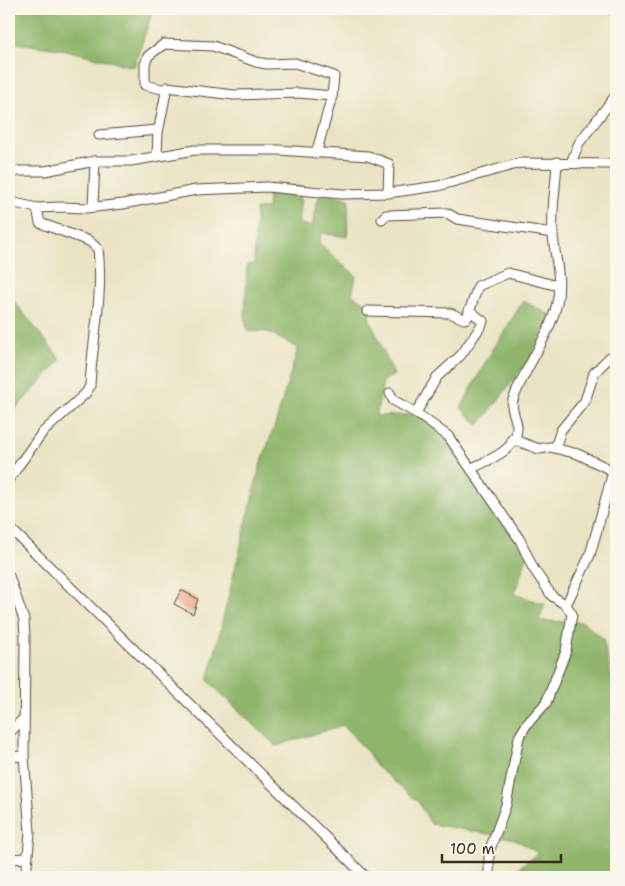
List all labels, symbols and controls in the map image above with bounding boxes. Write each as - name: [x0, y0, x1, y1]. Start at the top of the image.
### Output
- scale bar: [442, 831, 561, 863]
- text: 100 m: [450, 839, 495, 859]

